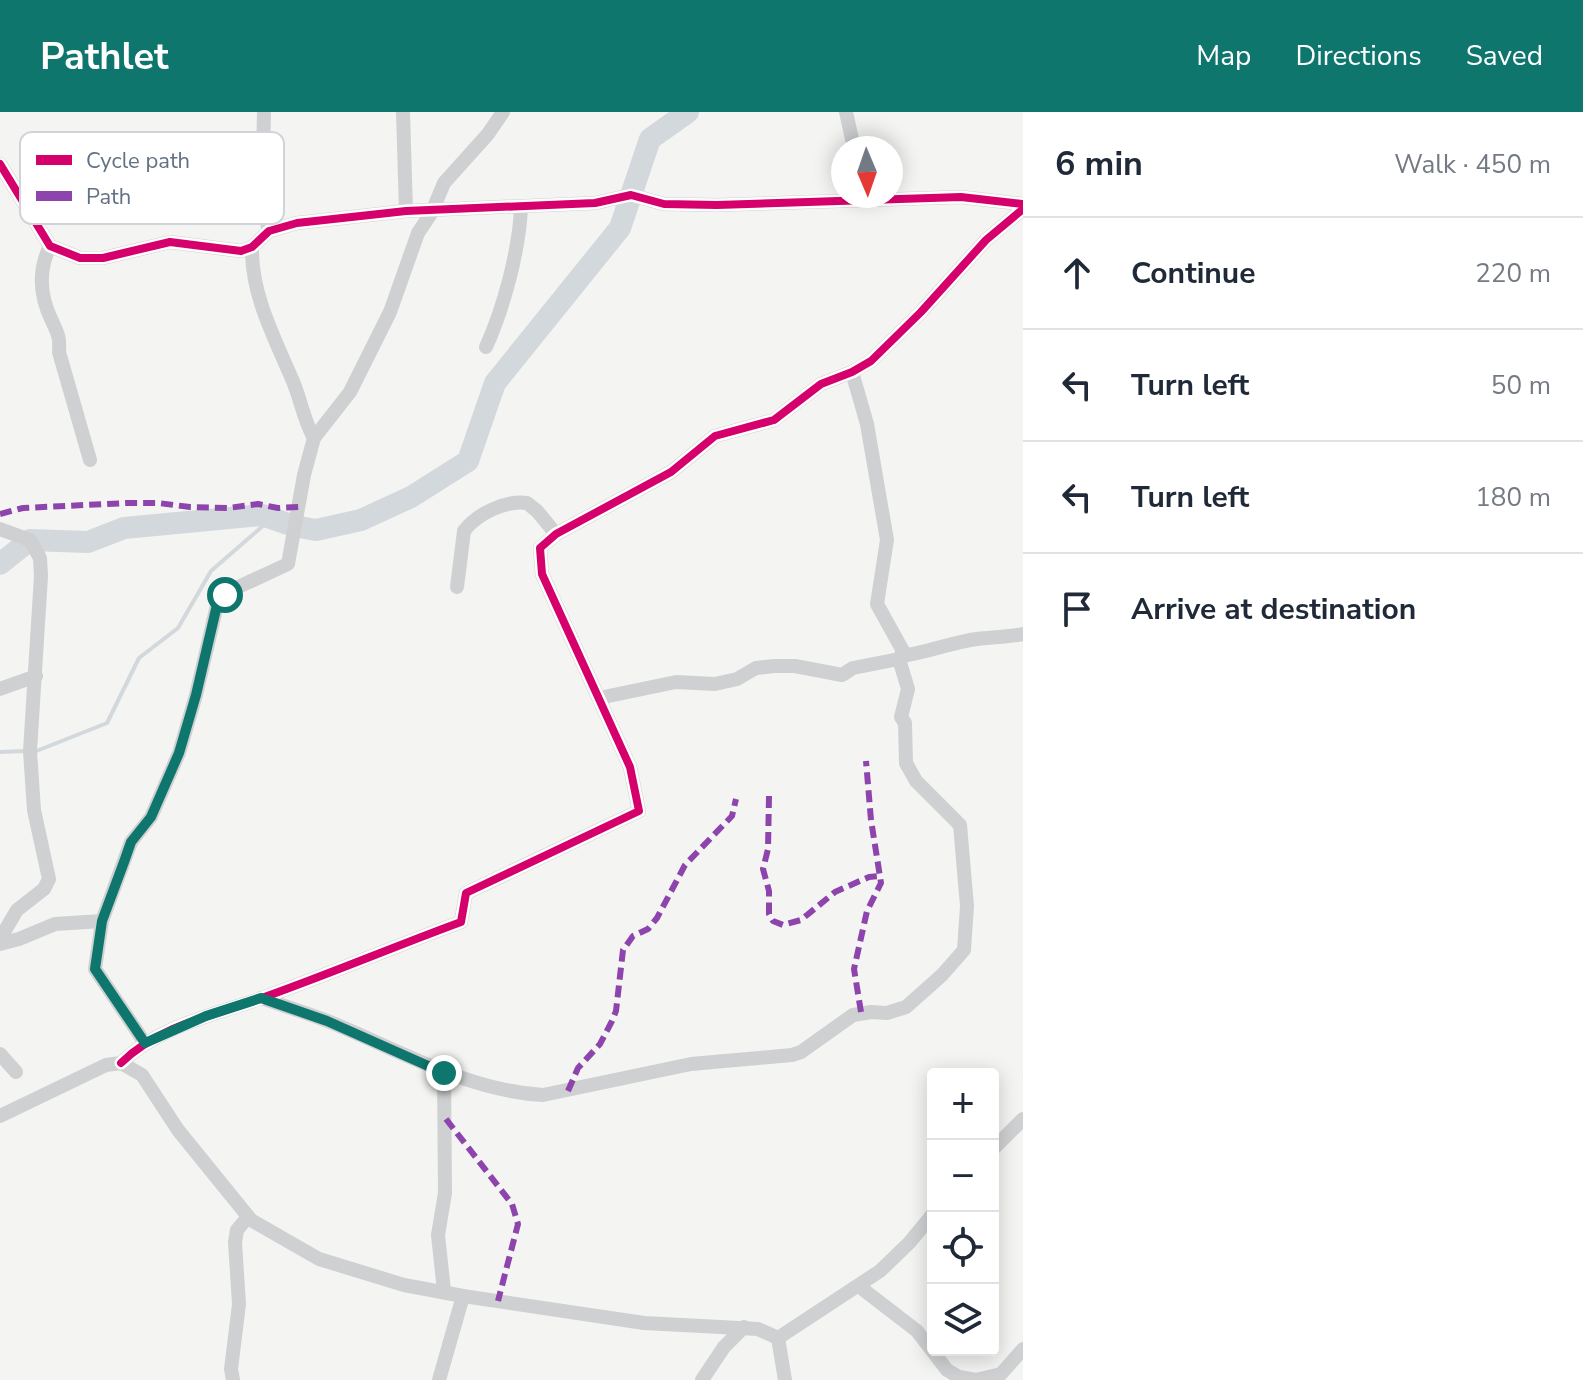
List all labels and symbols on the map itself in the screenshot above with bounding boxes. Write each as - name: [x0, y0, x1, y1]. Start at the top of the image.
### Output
- legend: [20, 132, 284, 224]
- north arrow: [831, 136, 903, 208]
- text: Cycle path: [86, 146, 190, 176]
- text: Path: [86, 182, 131, 212]
- route start: [207, 577, 243, 613]
- route end: [426, 1055, 462, 1091]

